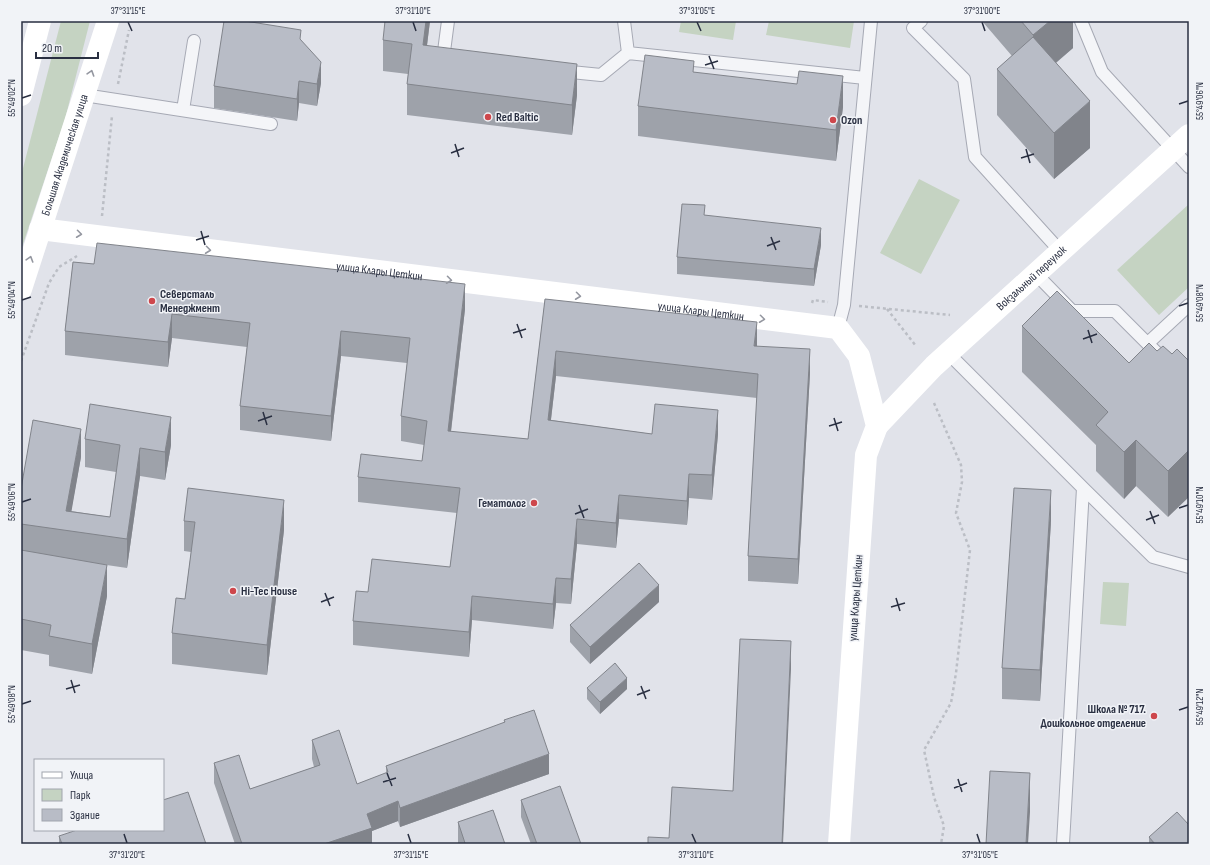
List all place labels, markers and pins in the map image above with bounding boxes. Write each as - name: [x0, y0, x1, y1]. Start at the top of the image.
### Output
- place label: Red Baltic: [496, 110, 539, 125]
- marker: Red Baltic: [483, 112, 493, 122]
- place label: Ozon: [841, 113, 862, 128]
- marker: Ozon: [828, 115, 838, 125]
- place label: Северсталь Менеджмент: [160, 287, 220, 316]
- marker: Северсталь Менеджмент: [147, 296, 157, 306]
- place label: Гематолог: [478, 496, 526, 511]
- marker: Гематолог: [529, 498, 539, 508]
- place label: Hi-Tec House: [241, 584, 297, 599]
- marker: Hi-Tec House: [228, 586, 238, 596]
- place label: Школа № 717. Дошкольное отделение: [1040, 702, 1146, 731]
- marker: Школа № 717. Дошкольное отделение: [1149, 711, 1159, 721]

